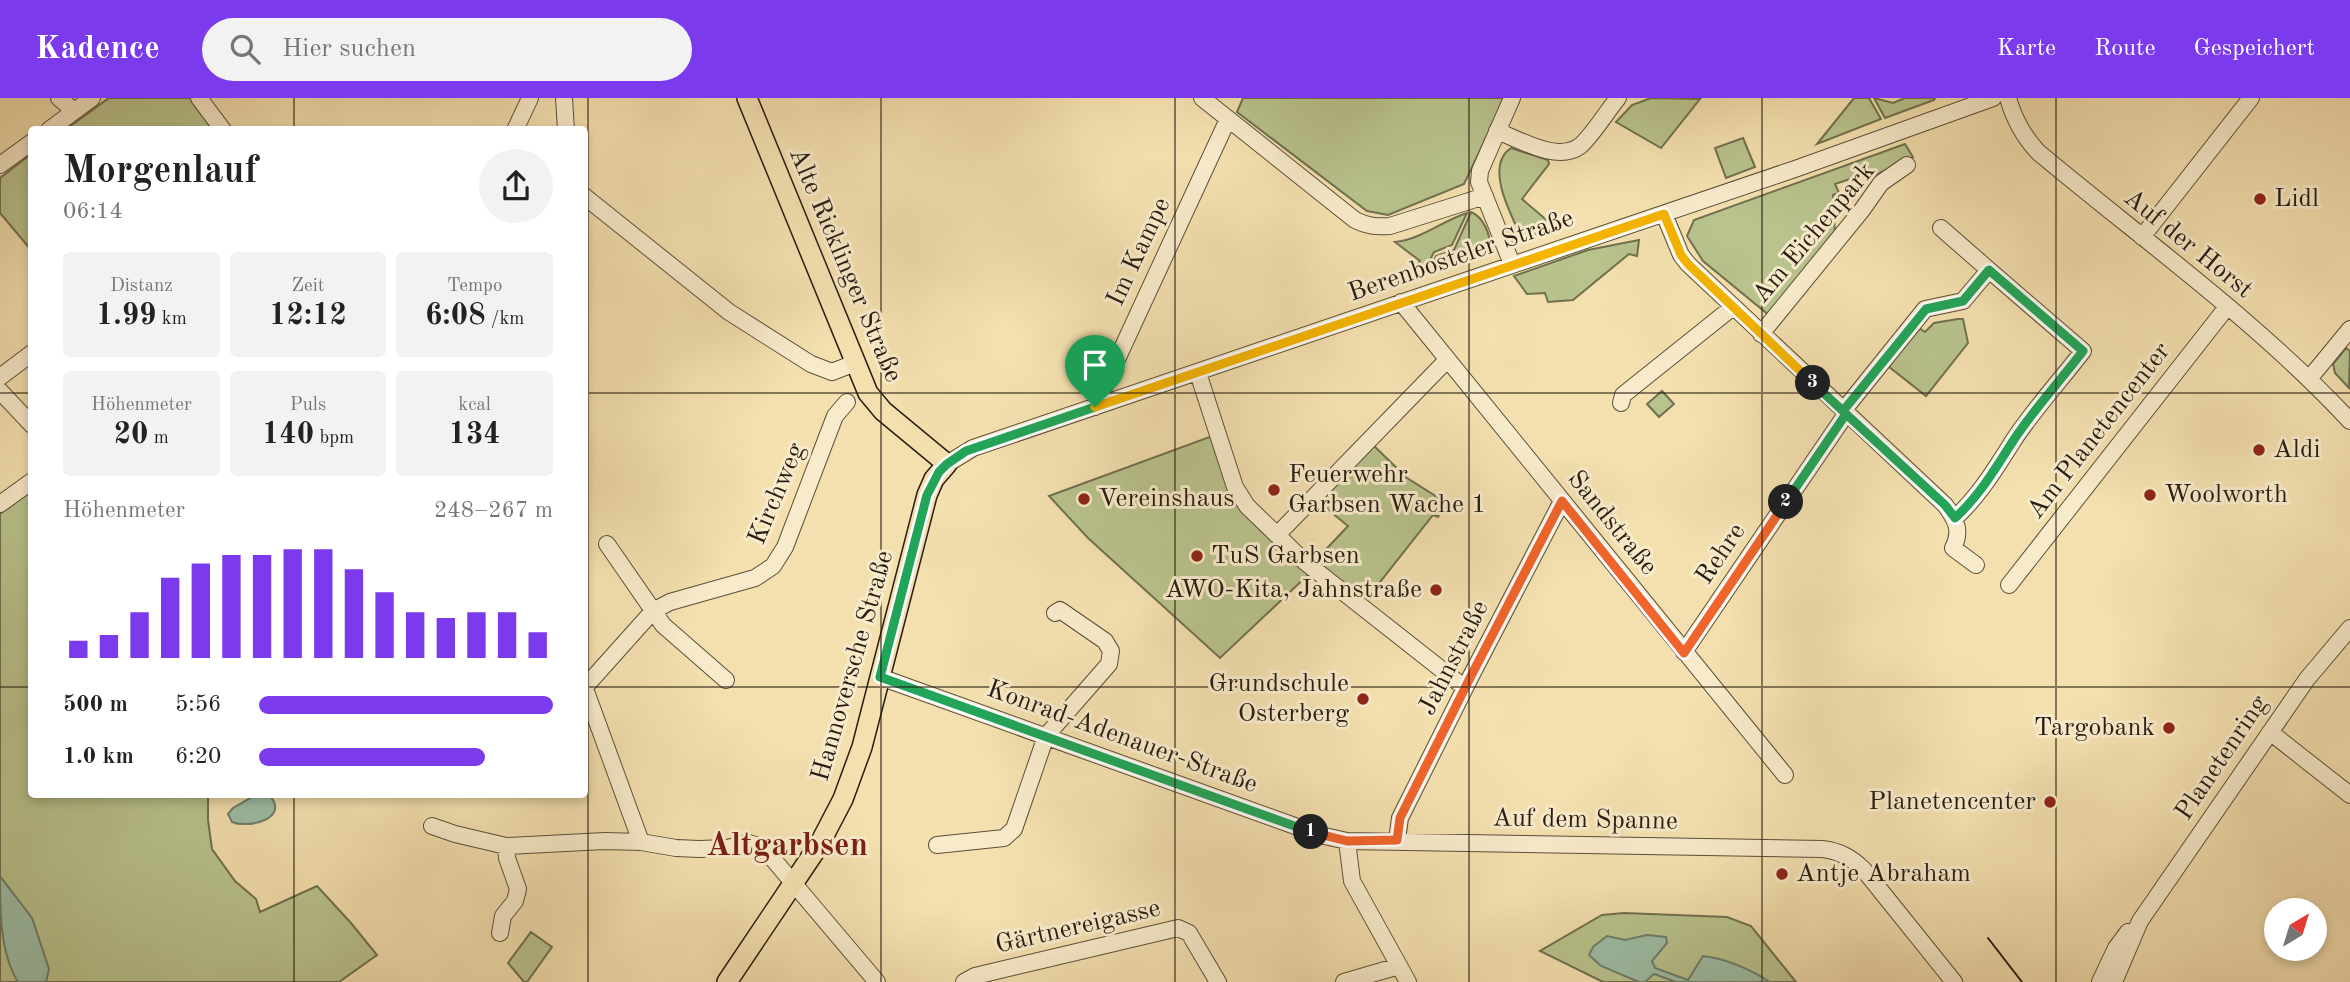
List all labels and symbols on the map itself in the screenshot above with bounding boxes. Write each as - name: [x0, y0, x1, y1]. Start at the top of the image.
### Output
- street label: Alte Ricklinger Straße: [784, 144, 906, 386]
- street label: Am Eichenpark: [1748, 158, 1880, 308]
- street label: Auf der Horst: [2119, 184, 2257, 304]
- place label: Lidl: [2274, 186, 2319, 212]
- marker: Lidl: [2252, 191, 2268, 207]
- street label: Im Kampe: [1103, 194, 1175, 310]
- street label: Berenbosteler Straße: [1345, 205, 1577, 307]
- pin: [1065, 335, 1125, 407]
- street label: Am Planetencenter: [2022, 338, 2176, 524]
- pin: 3: [1796, 366, 1830, 400]
- place label: Aldi: [2273, 437, 2320, 463]
- street label: Kirchweg: [744, 439, 810, 549]
- marker: Aldi: [2251, 442, 2267, 458]
- place label: Feuerwehr Garbsen Wache 1: [1288, 462, 1486, 518]
- street label: Sandstraße: [1562, 466, 1662, 580]
- marker: Feuerwehr Garbsen Wache 1: [1266, 482, 1282, 498]
- place label: Woolworth: [2164, 482, 2288, 508]
- pin: 2: [1768, 484, 1803, 520]
- place label: Vereinshaus: [1098, 486, 1235, 512]
- marker: Woolworth: [2142, 487, 2158, 503]
- marker: Vereinshaus: [1076, 491, 1092, 507]
- street label: Rehre: [1691, 519, 1751, 589]
- place label: TuS Garbsen: [1211, 543, 1360, 569]
- street label: Hannoversche Straße: [808, 548, 898, 784]
- marker: TuS Garbsen: [1189, 548, 1205, 564]
- place label: AWO-Kita, Jahnstraße: [1165, 577, 1422, 603]
- marker: AWO-Kita, Jahnstraße: [1428, 582, 1444, 598]
- street label: Jahnstraße: [1414, 597, 1494, 719]
- place label: Grundschule Osterberg: [1208, 671, 1349, 727]
- street label: Konrad-Adenauer-Straße: [983, 676, 1261, 798]
- marker: Grundschule Osterberg: [1355, 691, 1371, 707]
- street label: Planetenring: [2171, 691, 2273, 825]
- place label: Targobank: [2034, 715, 2155, 741]
- marker: Targobank: [2161, 720, 2177, 736]
- place label: Planetencenter: [1868, 789, 2036, 815]
- marker: Planetencenter: [2042, 794, 2058, 810]
- street label: Auf dem Spanne: [1492, 805, 1678, 835]
- pin: 1: [1294, 814, 1328, 850]
- district label: Altgarbsen: [706, 830, 868, 863]
- place label: Antje Abraham: [1796, 861, 1971, 887]
- marker: Antje Abraham: [1774, 866, 1790, 882]
- street label: Gärtnereigasse: [993, 895, 1163, 959]
- north arrow: [2264, 898, 2328, 961]

